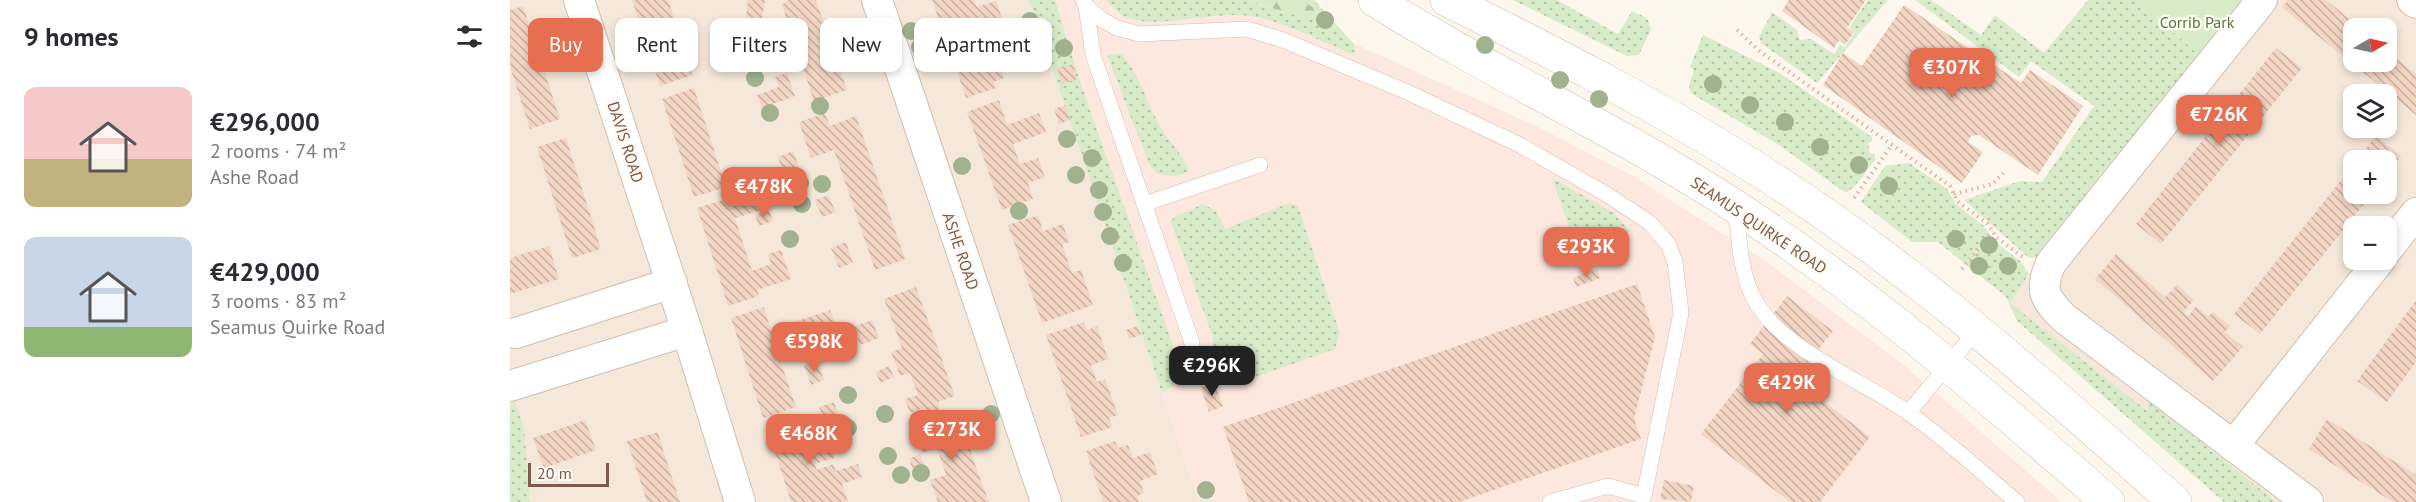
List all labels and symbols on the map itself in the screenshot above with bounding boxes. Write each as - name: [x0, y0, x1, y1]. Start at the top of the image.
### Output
- park label: Corrib Park: [2160, 12, 2235, 32]
- north arrow: [2343, 18, 2397, 72]
- pin: €307K: [1910, 48, 1994, 99]
- pin: €726K: [2177, 95, 2261, 146]
- street label: DAVIS ROAD: [603, 99, 649, 185]
- pin: €478K: [722, 167, 806, 218]
- street label: SEAMUS QUIRKE ROAD: [1687, 172, 1831, 278]
- street label: ASHE ROAD: [938, 210, 984, 292]
- pin: €293K: [1544, 227, 1628, 278]
- pin: €598K: [772, 322, 856, 373]
- pin: €296K: [1170, 346, 1254, 397]
- pin: €429K: [1745, 363, 1829, 414]
- pin: €273K: [910, 410, 994, 461]
- pin: €468K: [767, 414, 851, 465]
- scale bar: [528, 460, 609, 488]

